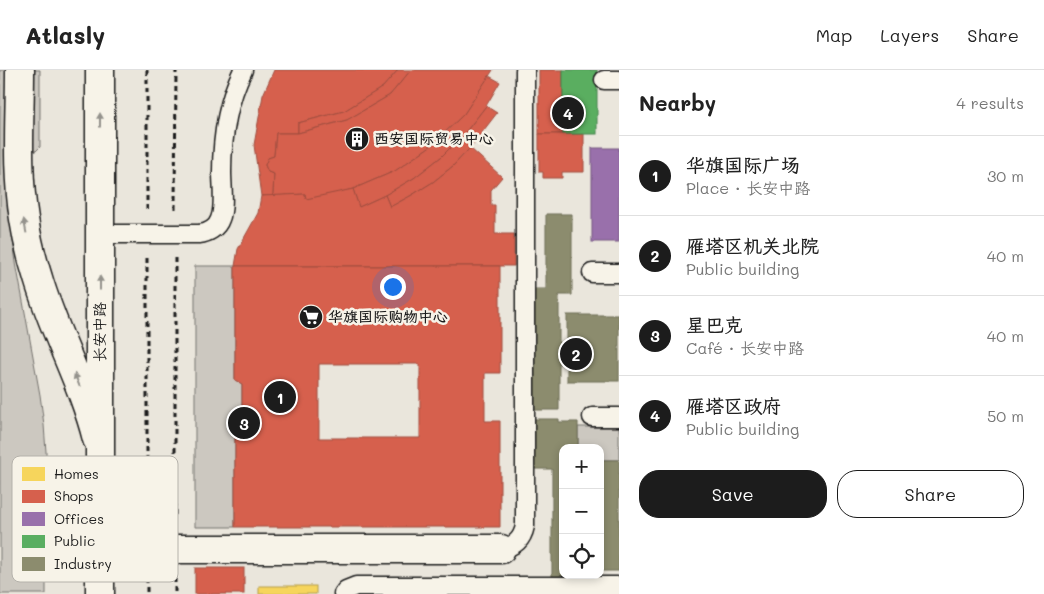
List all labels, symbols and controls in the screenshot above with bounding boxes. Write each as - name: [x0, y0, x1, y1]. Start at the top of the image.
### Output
- text: Atlasly: [25, 19, 105, 50]
- text: Map: [816, 23, 852, 47]
- text: Layers: [880, 23, 939, 47]
- text: Share: [967, 23, 1019, 47]
- text: Nearby: [639, 89, 716, 116]
- text: 4 results: [956, 92, 1024, 113]
- pin: 4: [552, 94, 584, 132]
- one-way arrow: [96, 112, 104, 128]
- building icon: 西安国际贸易中心: [344, 126, 370, 152]
- place label: 西安国际贸易中心: [374, 128, 494, 148]
- text: 华旗国际广场: [686, 152, 800, 177]
- text: 1: [651, 165, 659, 186]
- text: 30 m: [987, 165, 1024, 186]
- text: Place · 长安中路: [686, 177, 810, 198]
- one-way arrow: [21, 218, 29, 234]
- text: 雁塔区机关北院: [686, 233, 819, 258]
- text: 2: [651, 245, 659, 266]
- text: 40 m: [987, 245, 1024, 266]
- text: Public building: [686, 258, 799, 279]
- your location: [380, 274, 406, 300]
- one-way arrow: [96, 275, 104, 291]
- street label: 长安中路: [89, 302, 109, 362]
- supermarket icon: 华旗国际购物中心: [298, 304, 324, 330]
- place label: 华旗国际购物中心: [328, 306, 448, 326]
- text: 星巴克: [686, 312, 743, 337]
- text: 3: [650, 325, 660, 346]
- text: 40 m: [987, 325, 1024, 346]
- pin: 2: [560, 335, 592, 373]
- text: Café · 长安中路: [686, 337, 804, 358]
- one-way arrow: [72, 373, 80, 387]
- pin: 1: [264, 378, 296, 416]
- text: 雁塔区政府: [686, 393, 781, 418]
- pin: 3: [228, 404, 260, 442]
- text: 4: [650, 405, 660, 426]
- text: 50 m: [987, 405, 1024, 426]
- text: Public building: [686, 418, 799, 439]
- map controls: [559, 444, 604, 579]
- button: +: [559, 444, 604, 489]
- legend: [12, 456, 178, 582]
- text: Homes: [54, 464, 99, 483]
- button: Save: [639, 470, 827, 518]
- button: Share: [837, 470, 1024, 518]
- text: Shops: [54, 486, 94, 505]
- button: −: [559, 489, 604, 534]
- text: Offices: [54, 509, 104, 528]
- text: Public: [54, 531, 95, 550]
- button: locate: [559, 534, 604, 579]
- text: Industry: [54, 554, 112, 573]

